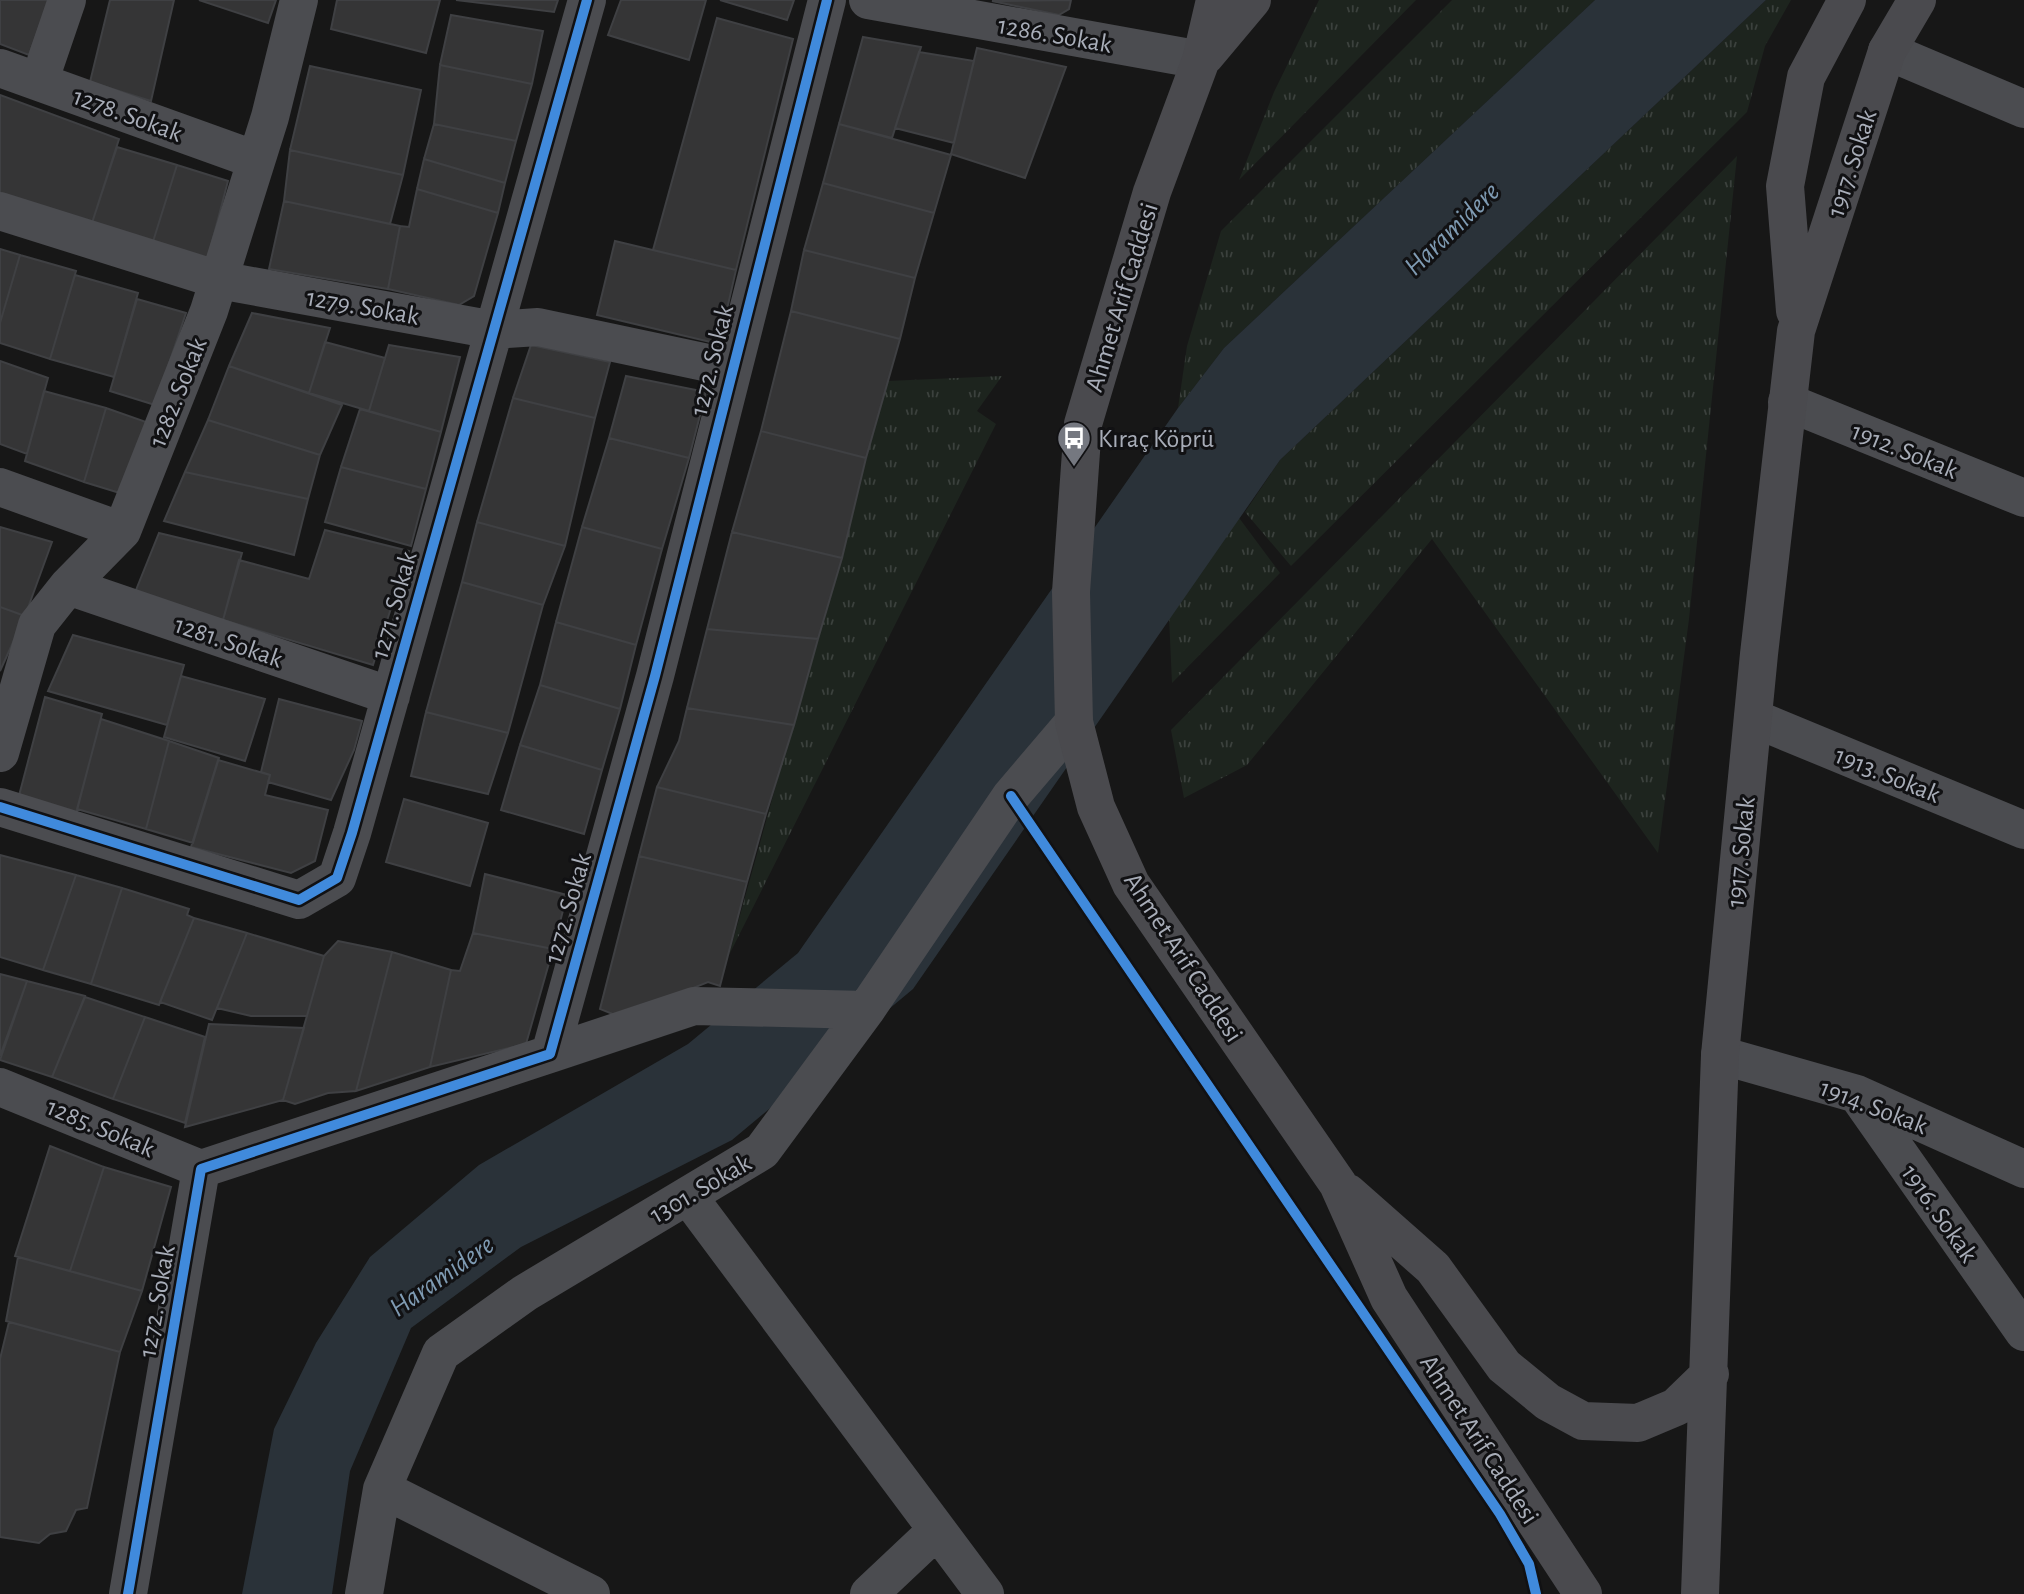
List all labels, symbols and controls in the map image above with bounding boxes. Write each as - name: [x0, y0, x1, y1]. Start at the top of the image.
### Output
- street label: 1286. Sokak: [996, 12, 1114, 58]
- street label: 1278. Sokak: [70, 83, 186, 147]
- street label: 1917. Sokak: [1822, 106, 1881, 220]
- water label: Haramidere: [1399, 178, 1505, 281]
- street label: Ahmet Arif Caddesi: [1081, 200, 1163, 395]
- street label: 1279. Sokak: [305, 284, 421, 330]
- street label: 1272. Sokak: [686, 302, 738, 418]
- street label: 1282. Sokak: [144, 334, 212, 451]
- street label: 1912. Sokak: [1848, 418, 1962, 484]
- bus stop icon: Kıraç Köprü: [1055, 419, 1093, 468]
- place label: Kıraç Köprü: [1098, 426, 1214, 452]
- street label: 1271. Sokak: [366, 548, 422, 662]
- street label: 1281. Sokak: [171, 611, 286, 673]
- street label: 1913. Sokak: [1831, 742, 1944, 808]
- street label: 1917. Sokak: [1722, 795, 1760, 909]
- street label: 1272. Sokak: [540, 850, 596, 966]
- street label: Ahmet Arif Caddesi: [1119, 868, 1247, 1047]
- street label: 1914. Sokak: [1816, 1075, 1931, 1139]
- street label: 1285. Sokak: [43, 1094, 158, 1162]
- street label: 1301. Sokak: [645, 1149, 756, 1228]
- street label: 1916. Sokak: [1896, 1160, 1982, 1267]
- water label: Haramidere: [385, 1231, 499, 1323]
- street label: 1272. Sokak: [134, 1243, 180, 1359]
- street label: Ahmet Arif Caddesi: [1415, 1350, 1543, 1529]

